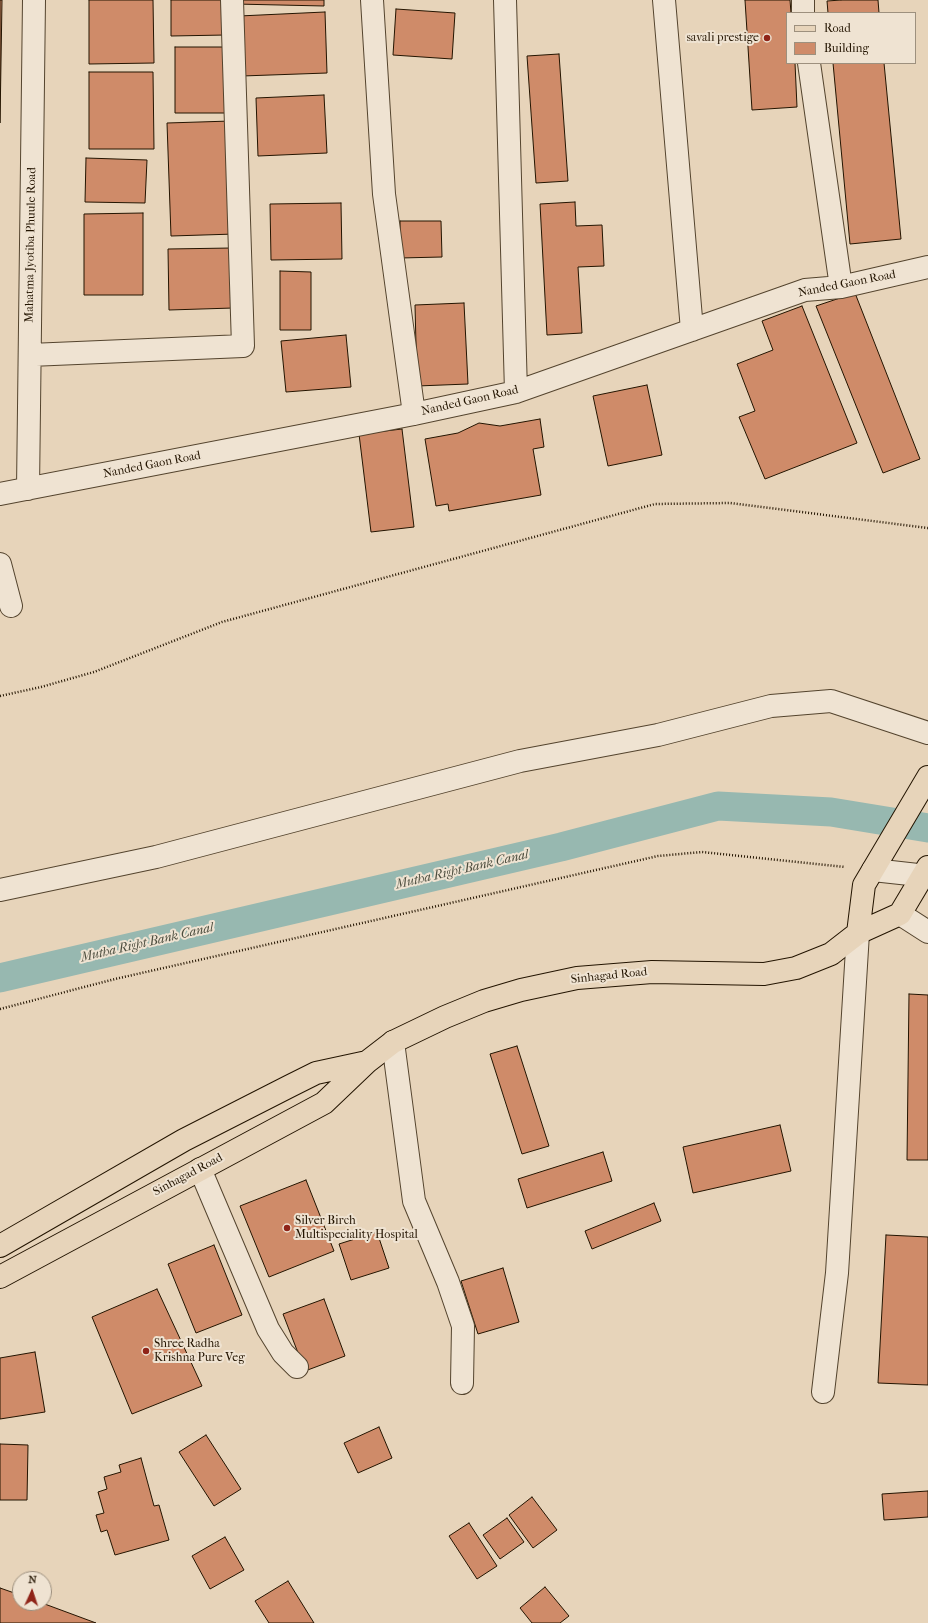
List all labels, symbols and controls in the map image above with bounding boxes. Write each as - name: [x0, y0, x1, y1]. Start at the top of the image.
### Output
- legend: [786, 12, 916, 64]
- text: Road: [824, 21, 851, 35]
- place label: savali prestige: [686, 31, 759, 45]
- marker: savali prestige: [762, 33, 772, 43]
- text: Building: [824, 41, 869, 55]
- street label: Mahatma Jyotiba Phuule Road: [22, 167, 40, 323]
- street label: Nanded Gaon Road: [797, 267, 897, 301]
- street label: Nanded Gaon Road: [420, 383, 520, 419]
- street label: Nanded Gaon Road: [102, 448, 202, 482]
- water label: Mutha Right Bank Canal: [394, 847, 530, 893]
- water label: Mutha Right Bank Canal: [79, 920, 215, 966]
- street label: Sinhagad Road: [570, 965, 648, 987]
- street label: Sinhagad Road: [151, 1151, 225, 1199]
- place label: Silver Birch Multispeciality Hospital: [295, 1214, 418, 1242]
- marker: Silver Birch Multispeciality Hospital: [282, 1223, 292, 1233]
- place label: Shree Radha Krishna Pure Veg: [154, 1337, 245, 1365]
- marker: Shree Radha Krishna Pure Veg: [141, 1346, 151, 1356]
- north arrow: [12, 1571, 52, 1611]
- text: N: [28, 1573, 37, 1586]

